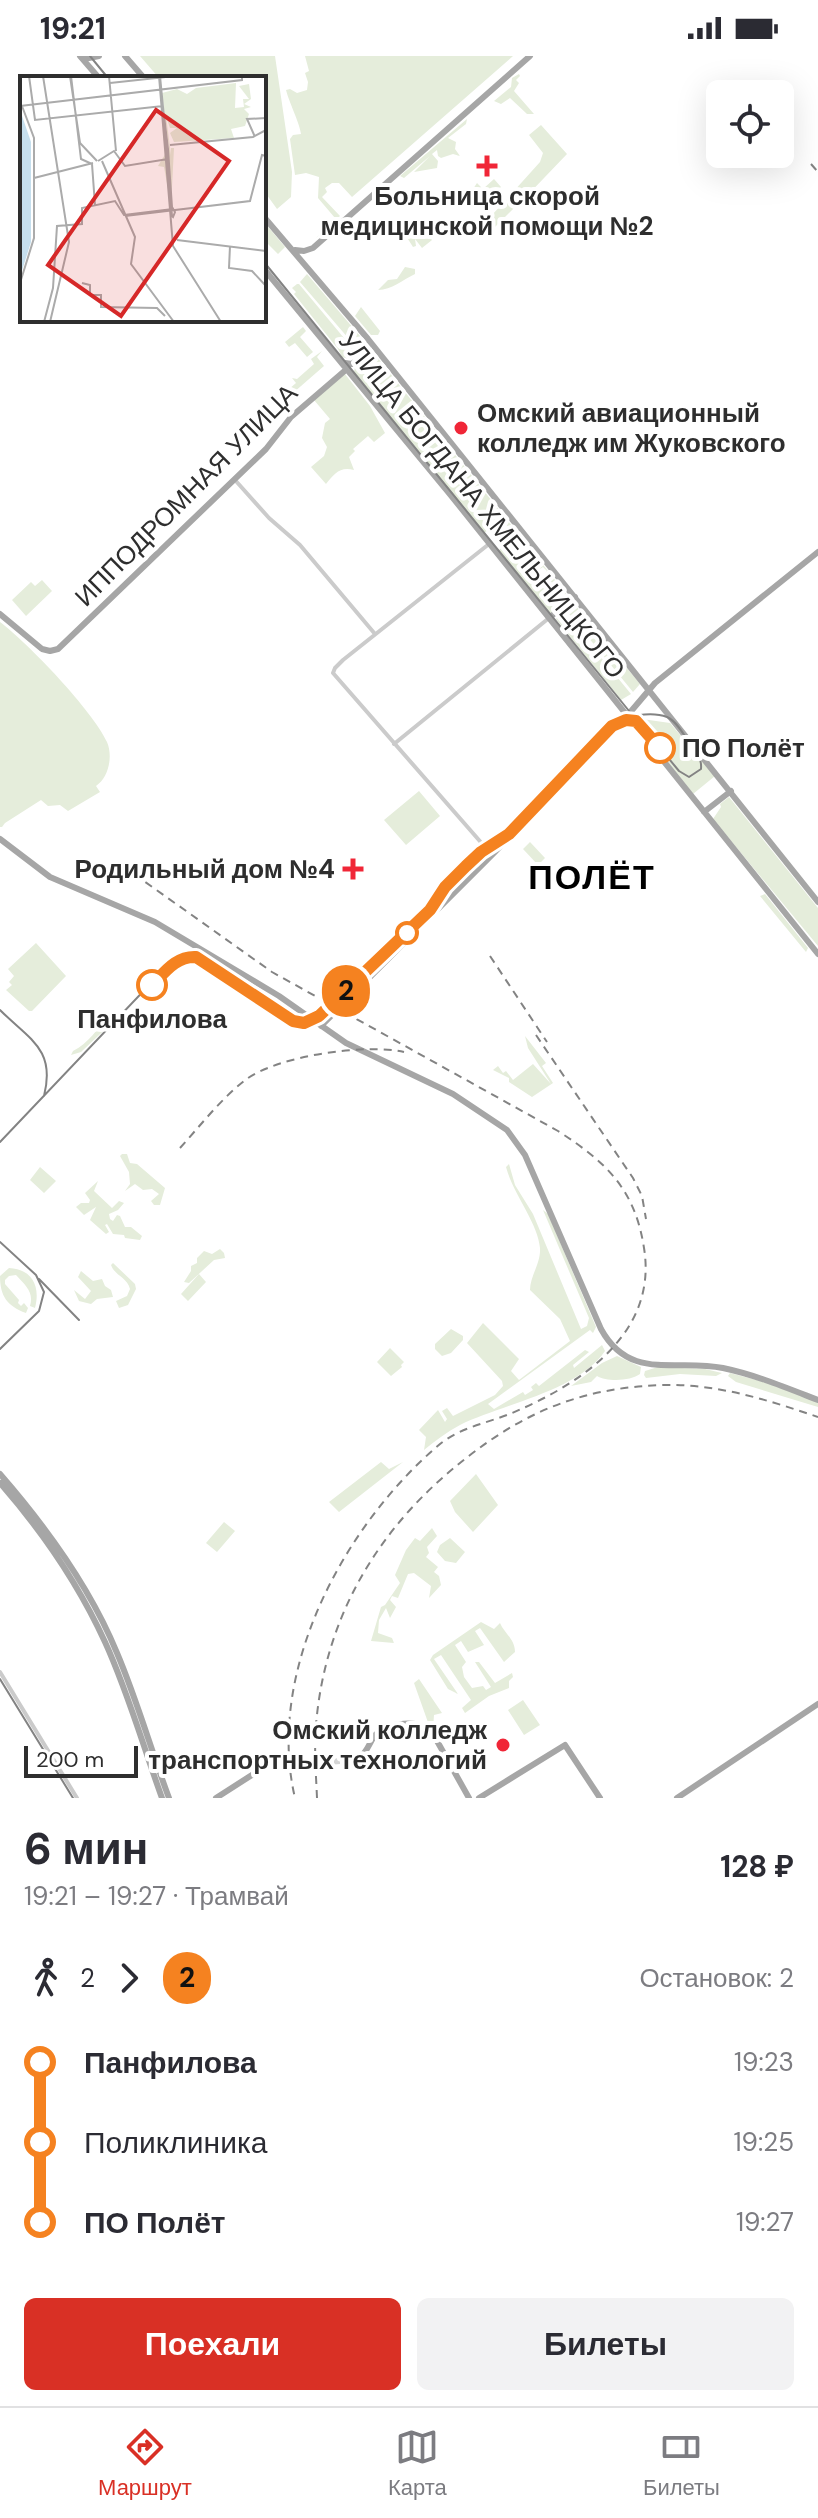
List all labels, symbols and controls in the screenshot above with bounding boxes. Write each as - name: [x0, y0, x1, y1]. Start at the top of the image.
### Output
- text: 19:21: [40, 9, 106, 48]
- inset map: [20, 76, 266, 322]
- map controls: [706, 80, 794, 168]
- button: locate: [706, 80, 794, 168]
- marker: Больница скорой медицинской помощи №2: [476, 155, 498, 177]
- place label: Больница скорой медицинской помощи №2: [321, 179, 654, 243]
- street label: УЛИЦА БОГДАНА ХМЕЛЬНИЦКОГО: [331, 324, 633, 686]
- street label: ИППОДРОМНАЯ УЛИЦА: [67, 376, 305, 614]
- place label: Омский авиационный колледж им Жуковского: [477, 396, 786, 460]
- marker: Омский авиационный колледж им Жуковского: [452, 419, 470, 437]
- place label: ПО Полёт: [682, 731, 805, 765]
- marker: ПО Полёт: [645, 733, 675, 763]
- place label: Родильный дом №4: [75, 852, 335, 886]
- district label: ПОЛЁТ: [528, 855, 656, 900]
- marker: Родильный дом №4: [342, 858, 364, 880]
- unlabelled marker: [396, 922, 418, 944]
- line badge: 2: [320, 965, 372, 1017]
- marker: Панфилова: [137, 970, 167, 1000]
- text: 2: [338, 972, 354, 1009]
- place label: Панфилова: [77, 1002, 227, 1036]
- place label: Омский колледж транспортных технологий: [148, 1713, 488, 1777]
- marker: Омский колледж транспортных технологий: [494, 1736, 512, 1754]
- scale bar: [24, 1742, 138, 1778]
- text: 200 m: [36, 1745, 104, 1774]
- text: 6 мин: [24, 1820, 148, 1878]
- text: 128 ₽: [720, 1847, 794, 1886]
- text: 19:21 – 19:27 · Трамвай: [24, 1879, 289, 1913]
- icon: walk: [24, 1956, 68, 2000]
- icon: forward: [107, 1956, 151, 2000]
- text: 2: [179, 1959, 195, 1996]
- text: 2: [80, 1961, 95, 1995]
- text: Остановок: 2: [639, 1961, 794, 1995]
- text: Панфилова: [84, 2043, 257, 2082]
- text: 19:23: [734, 2045, 794, 2079]
- text: Поликлиника: [84, 2123, 267, 2162]
- text: 19:25: [733, 2125, 794, 2159]
- text: ПО Полёт: [84, 2203, 226, 2242]
- text: 19:27: [736, 2205, 794, 2239]
- button: Поехали: [24, 2298, 401, 2390]
- button: Билеты: [417, 2298, 794, 2390]
- tab: Маршрут: [98, 2425, 192, 2502]
- tab: Карта: [388, 2425, 447, 2502]
- tab: Билеты: [643, 2425, 720, 2502]

